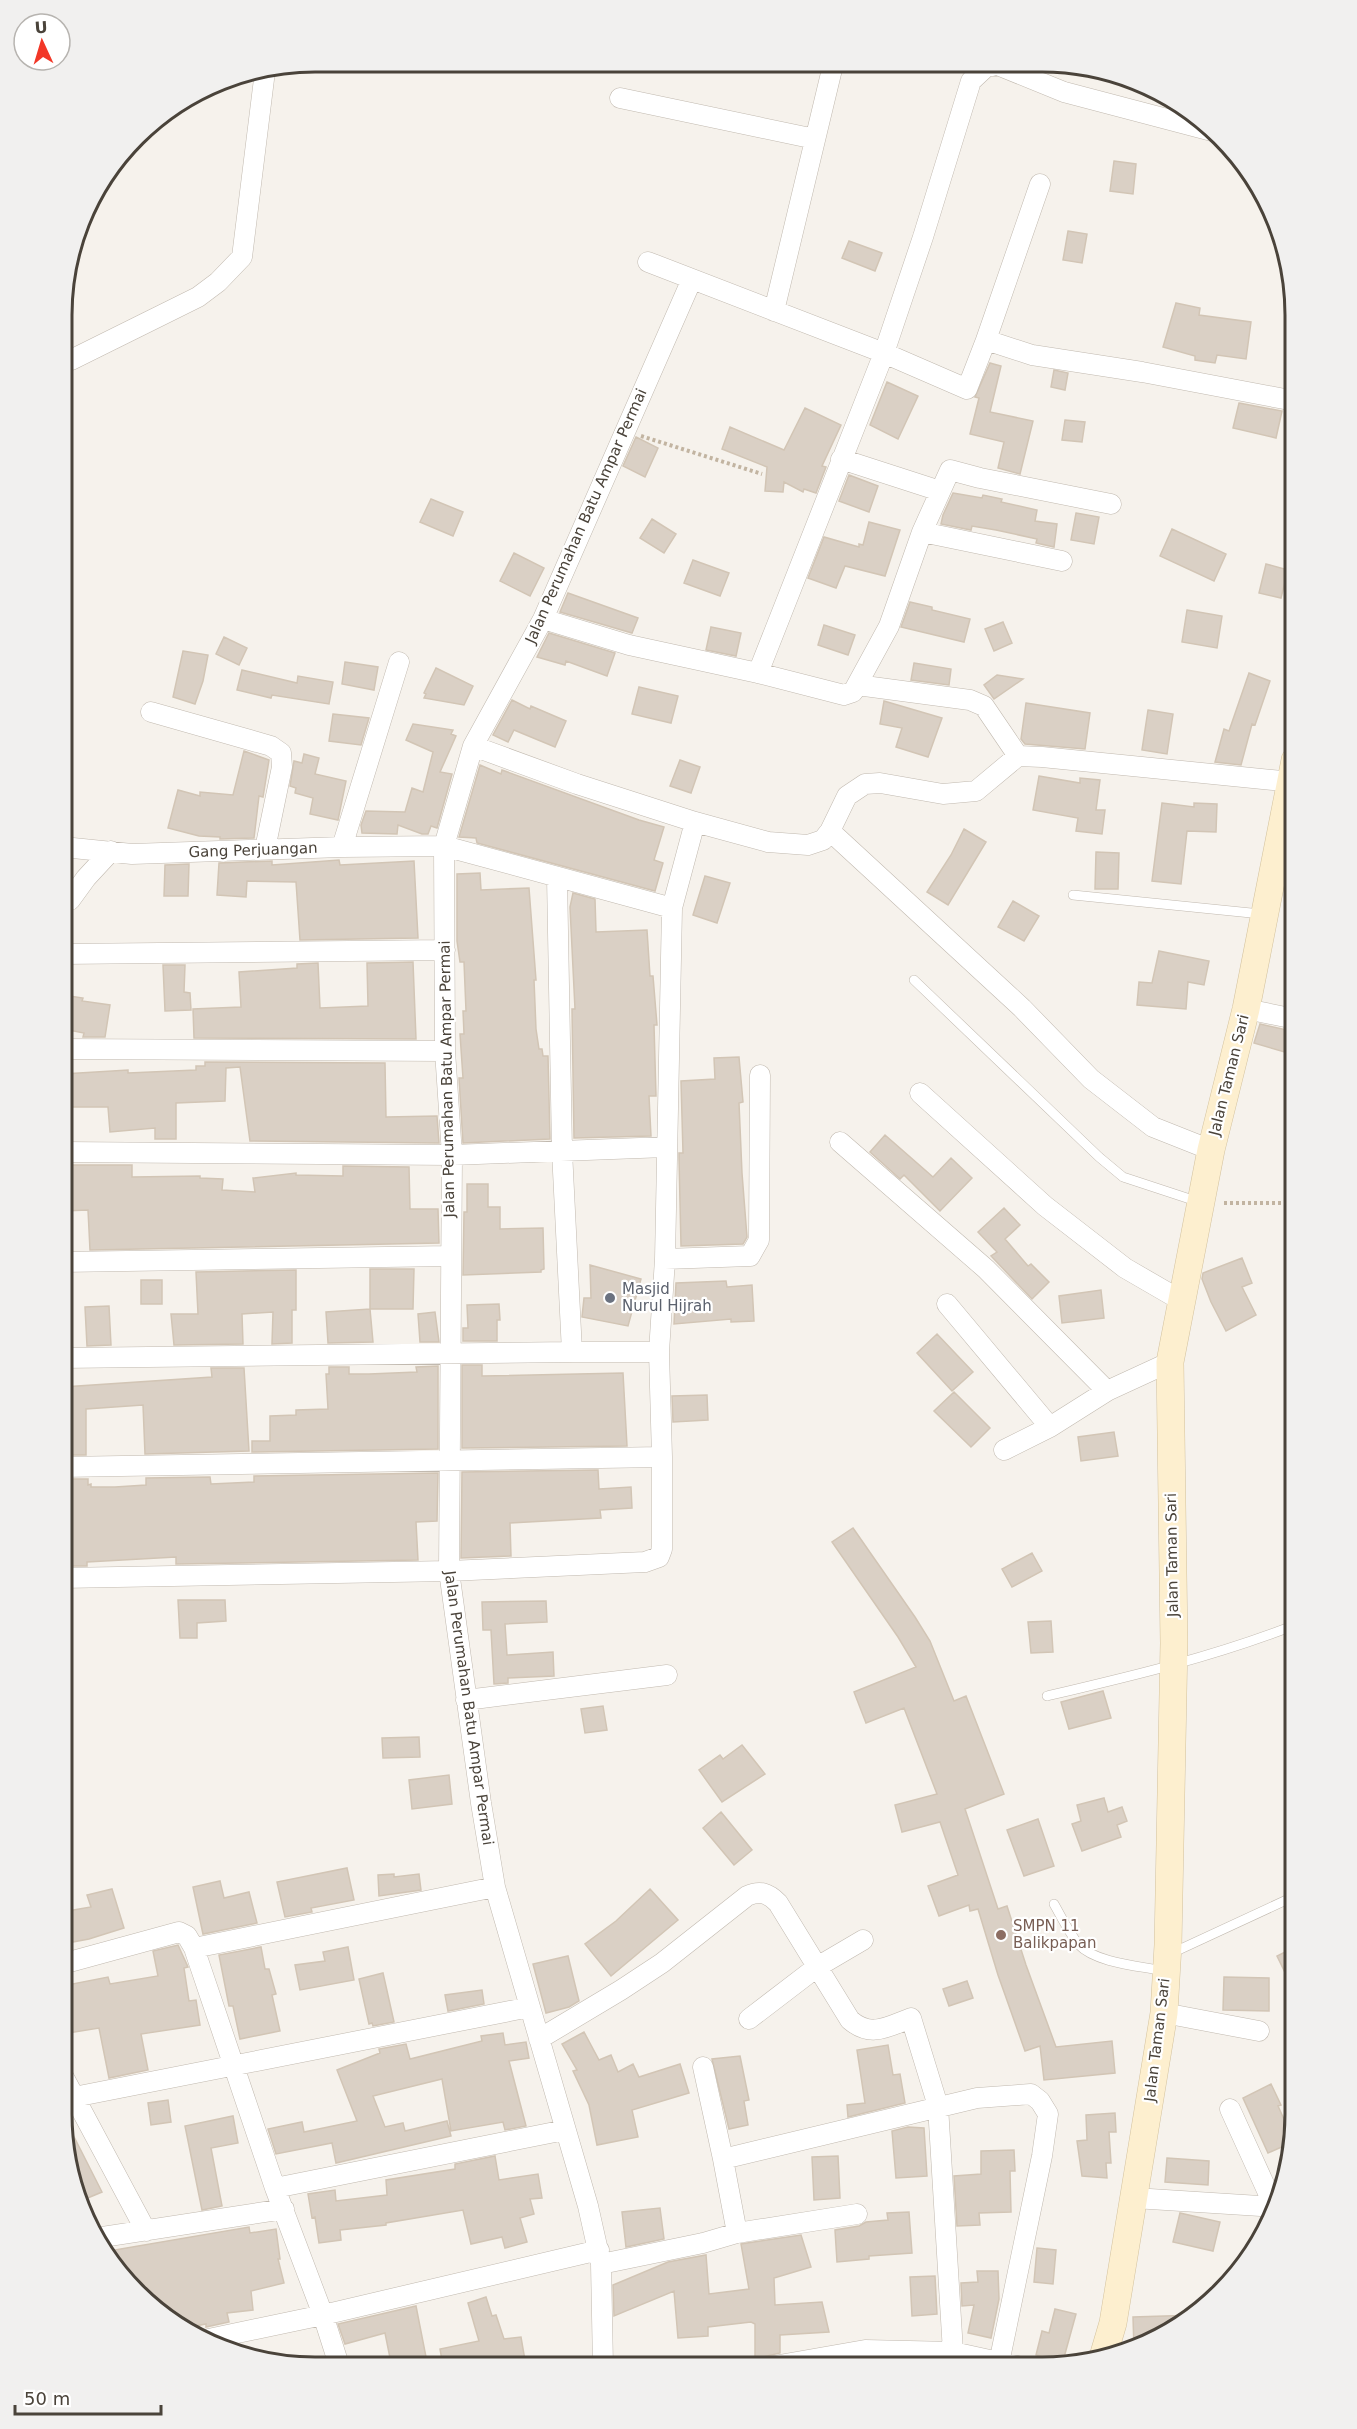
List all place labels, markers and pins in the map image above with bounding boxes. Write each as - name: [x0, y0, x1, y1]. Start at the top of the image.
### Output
- place label: Masjid Nurul Hijrah: [622, 1280, 712, 1315]
- marker: Masjid Nurul Hijrah: [603, 1291, 617, 1305]
- place label: SMPN 11 Balikpapan: [1013, 1917, 1096, 1952]
- marker: SMPN 11 Balikpapan: [994, 1928, 1008, 1942]

